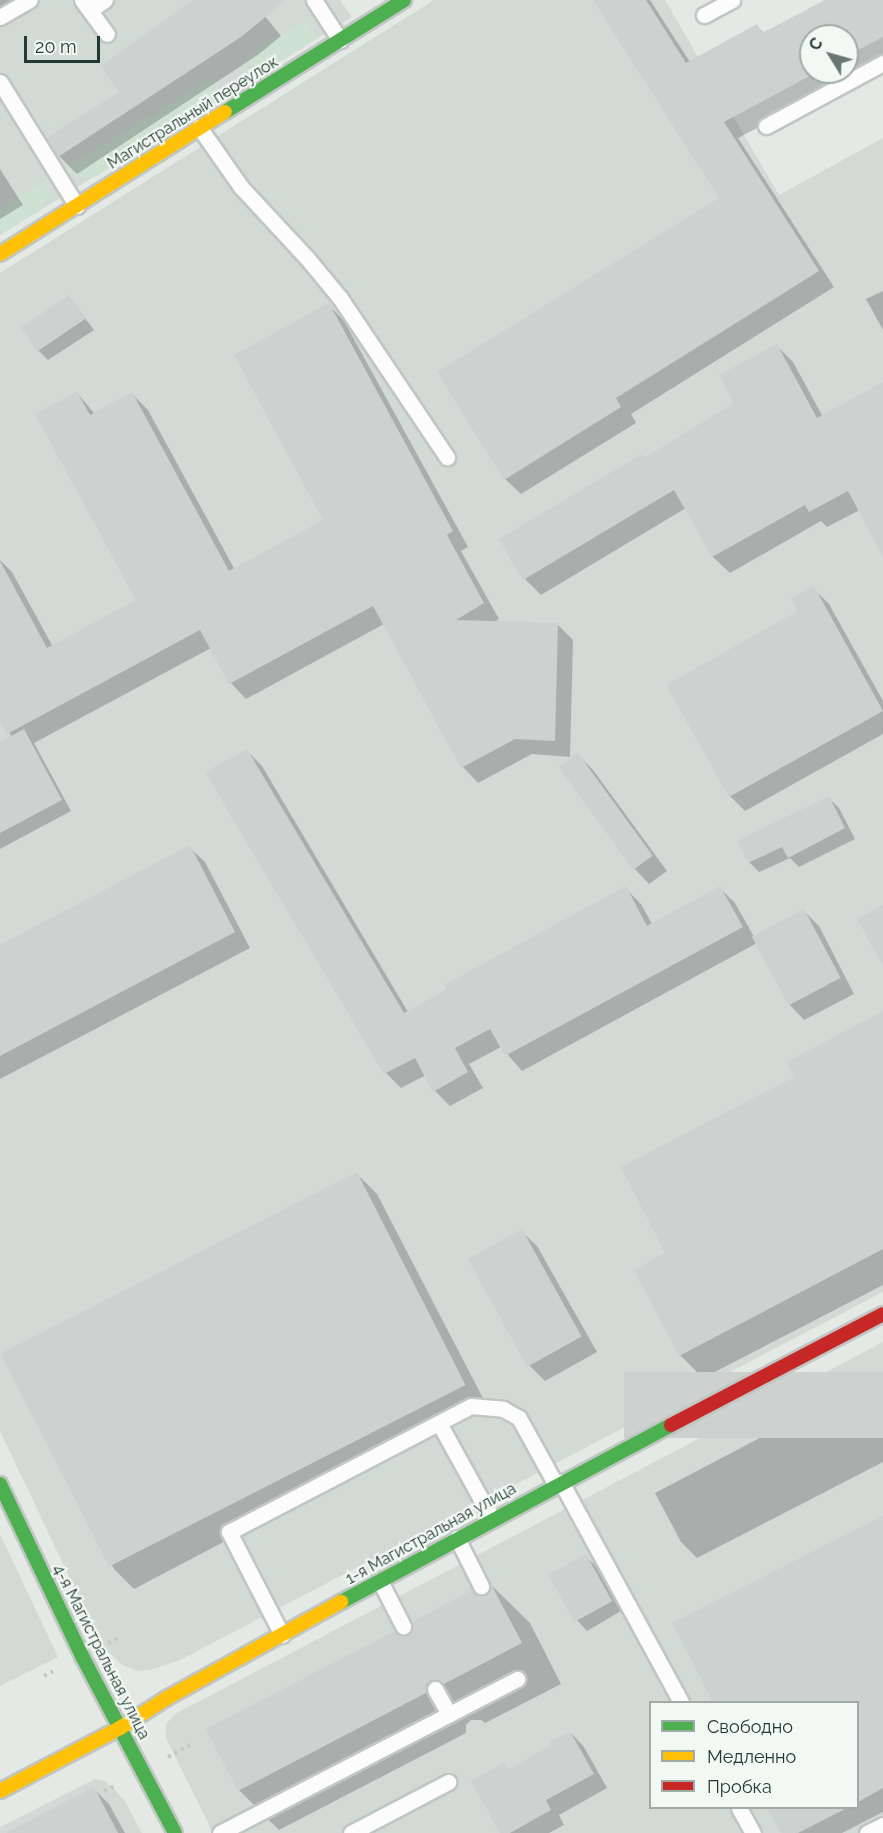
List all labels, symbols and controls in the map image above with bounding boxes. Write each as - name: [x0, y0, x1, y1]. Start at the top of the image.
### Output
- scale bar: [27, 24, 104, 62]
- north arrow: [799, 24, 859, 84]
- text: С: [805, 34, 827, 54]
- text: 20 m: [35, 36, 77, 57]
- street label: Магистральный переулок: [104, 53, 282, 173]
- street label: 1-я Магистральная улица: [342, 1479, 520, 1589]
- street label: 4-я Магистральная улица: [48, 1561, 154, 1743]
- legend: [649, 1701, 859, 1809]
- text: Свободно: [707, 1716, 793, 1737]
- text: Медленно: [707, 1746, 796, 1767]
- text: Пробка: [707, 1776, 772, 1797]

